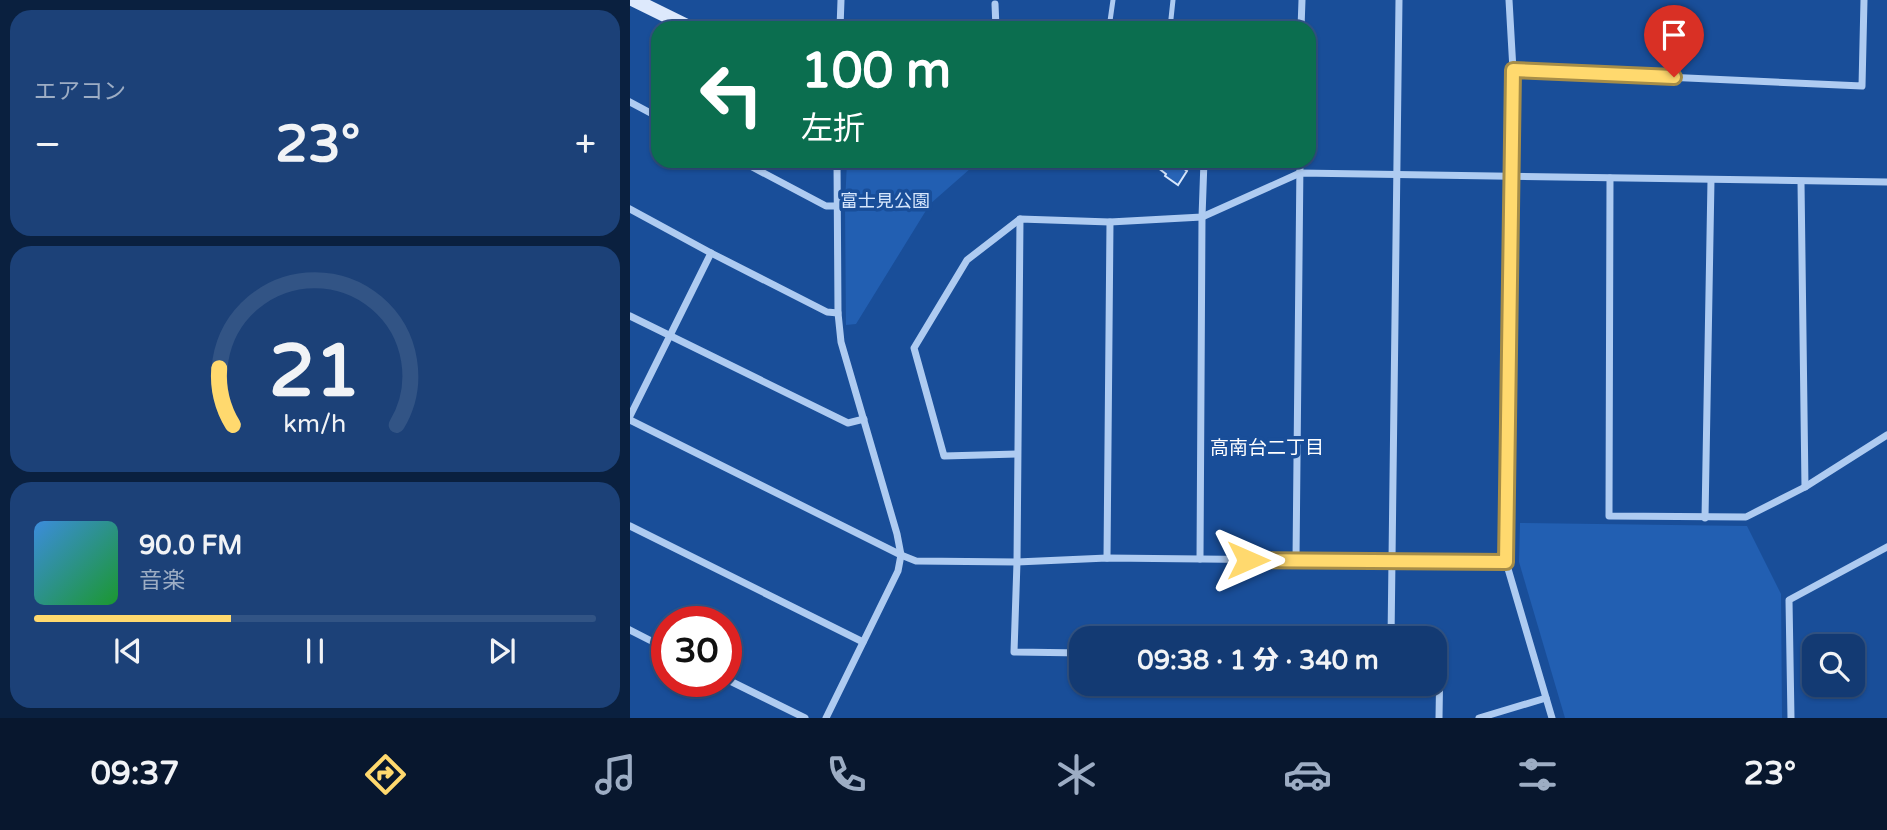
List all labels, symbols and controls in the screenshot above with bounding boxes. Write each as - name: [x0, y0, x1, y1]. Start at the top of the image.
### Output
- pin: [1644, 5, 1704, 77]
- icon: arrive: [1655, 16, 1693, 54]
- text: 100 m: [801, 42, 951, 101]
- icon: left: [686, 49, 777, 140]
- text: エアコン: [34, 78, 126, 106]
- text: 左折: [801, 110, 865, 148]
- text: 23°: [275, 113, 360, 176]
- text: −: [34, 122, 61, 168]
- text: +: [575, 122, 596, 168]
- park label: 富士見公園: [840, 190, 930, 212]
- text: 21: [269, 328, 361, 416]
- text: km/h: [284, 409, 346, 439]
- district label: 高南台二丁目: [1210, 437, 1324, 459]
- position arrow: [1211, 523, 1285, 597]
- text: 90.0 FM: [139, 530, 242, 561]
- text: 音楽: [139, 567, 185, 595]
- speed limit sign: 30: [651, 606, 742, 697]
- icon: previous: [109, 632, 147, 670]
- icon: pause: [296, 632, 334, 670]
- icon: next: [483, 632, 521, 670]
- map controls: [1802, 634, 1865, 697]
- button: search: [1802, 634, 1865, 697]
- text: 09:38 · 1 分 · 340 m: [1137, 645, 1379, 676]
- icon: directions: [361, 750, 410, 799]
- icon: music: [591, 750, 640, 799]
- icon: phone: [822, 750, 871, 799]
- icon: climate: [1052, 750, 1101, 799]
- icon: car: [1283, 750, 1332, 799]
- icon: filters: [1513, 750, 1562, 799]
- text: 09:37: [91, 755, 179, 793]
- text: 23°: [1744, 755, 1796, 793]

